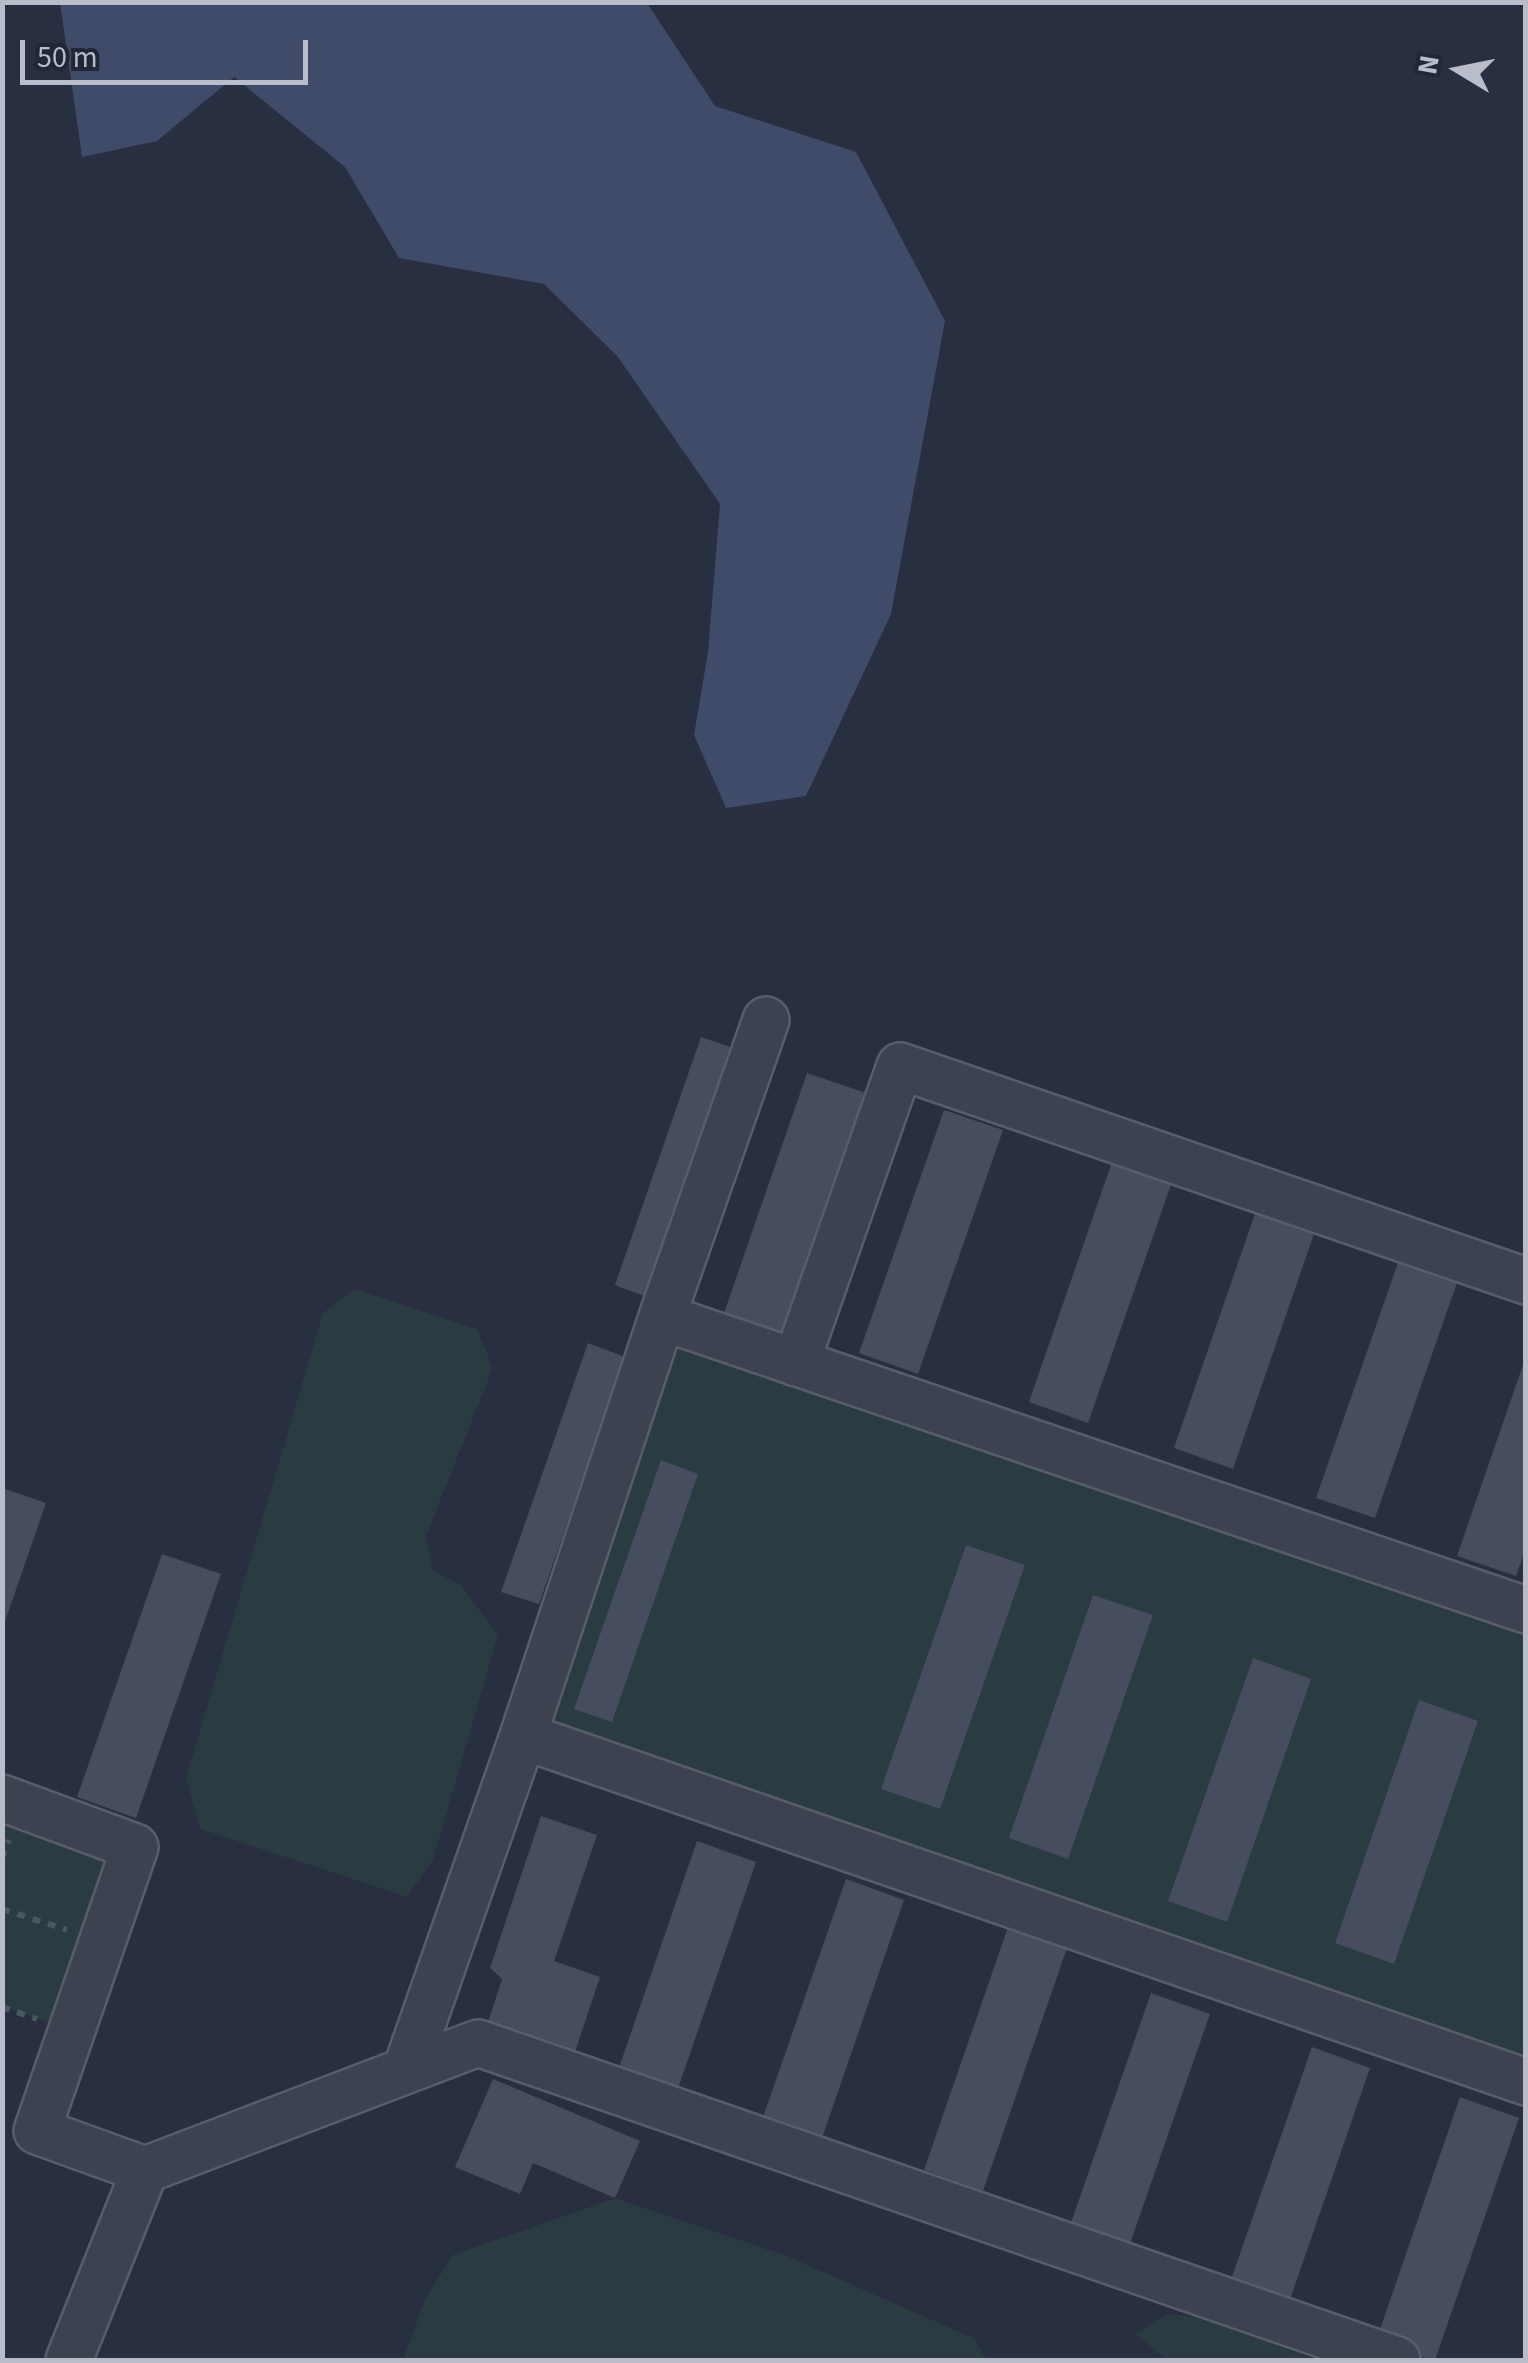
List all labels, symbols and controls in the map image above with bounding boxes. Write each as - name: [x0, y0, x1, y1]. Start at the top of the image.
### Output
- scale bar: [25, 20, 312, 82]
- north arrow: [1408, 20, 1508, 120]
- text: 50 m: [37, 36, 98, 79]
- text: N: [1407, 52, 1450, 77]

